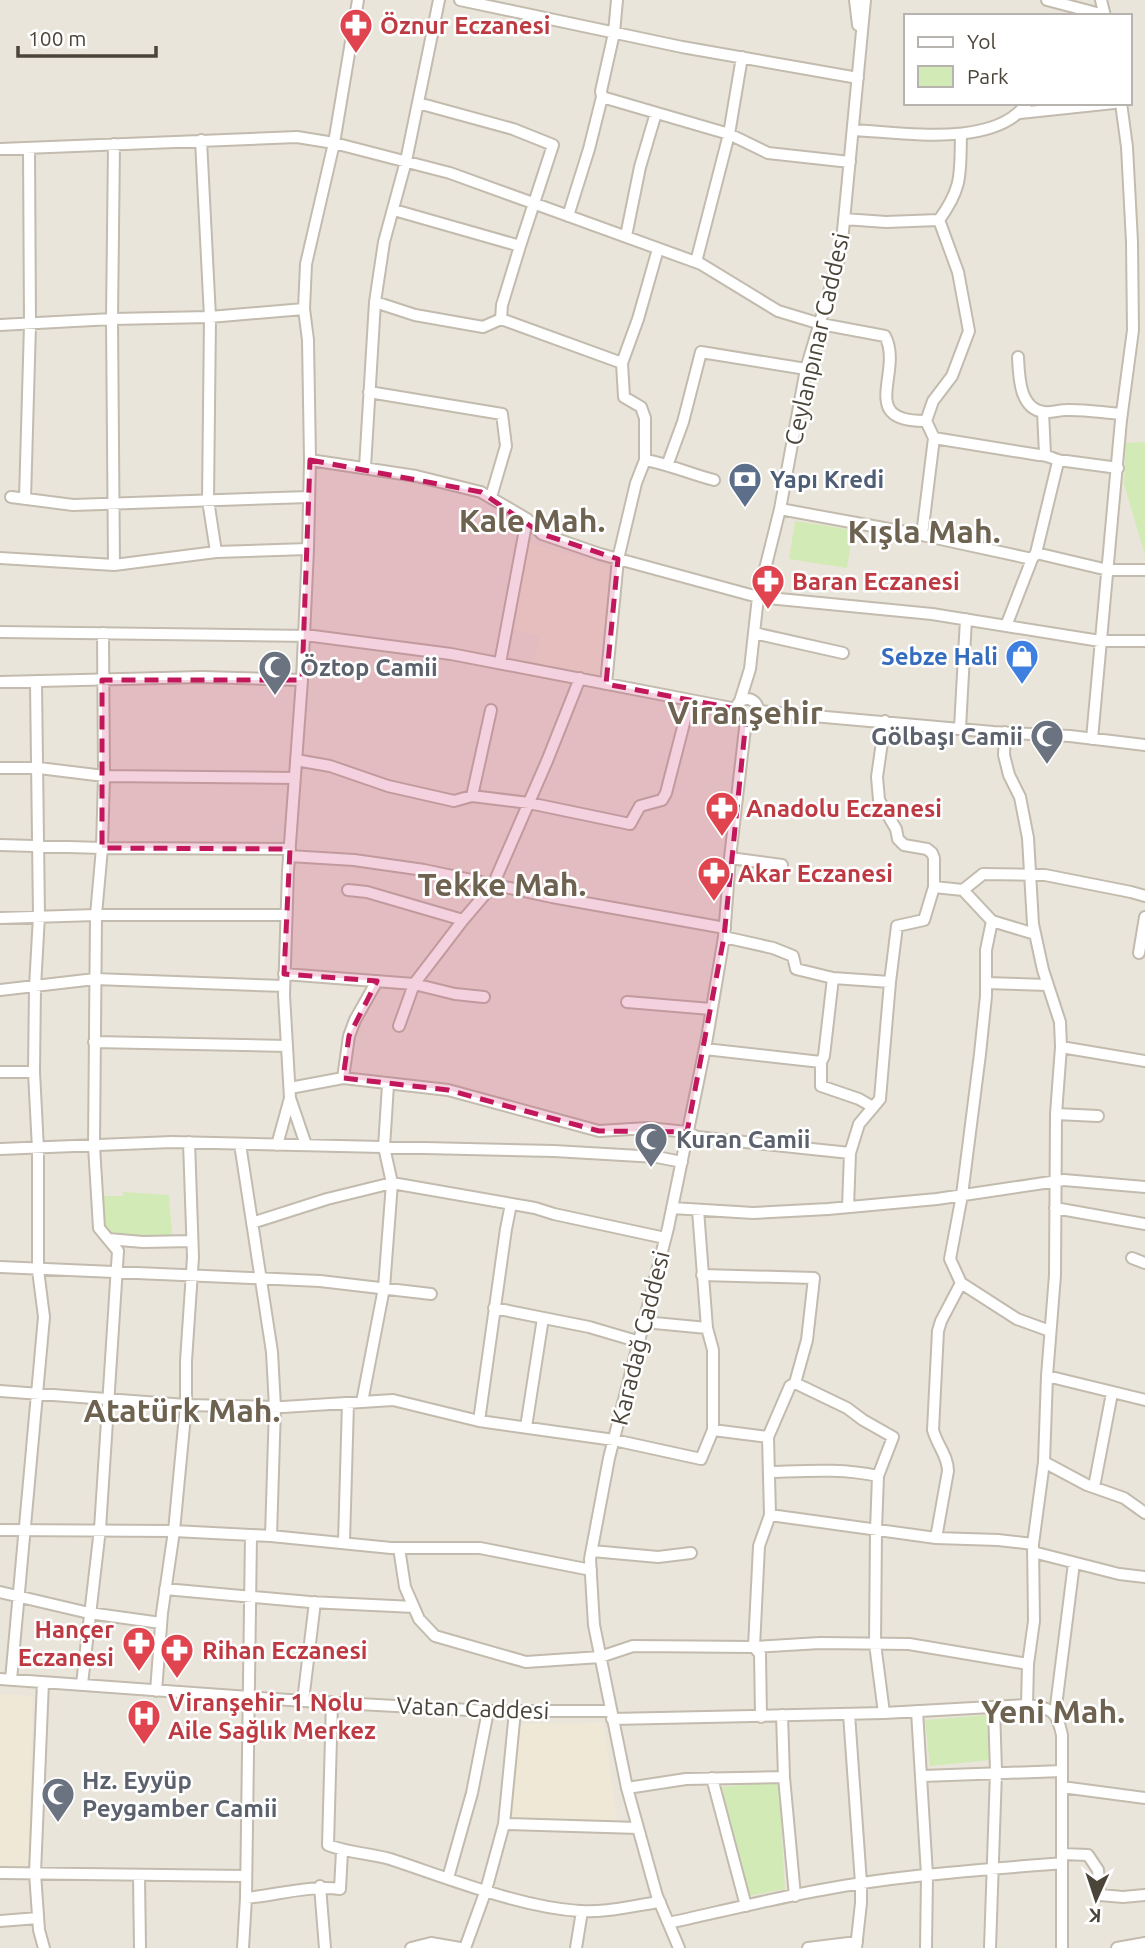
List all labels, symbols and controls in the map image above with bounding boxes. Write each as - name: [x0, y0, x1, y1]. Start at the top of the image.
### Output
- pharmacy icon: Öznur Eczanesi: [337, 6, 375, 55]
- place label: Öznur Eczanesi: [380, 11, 551, 39]
- scale bar: [18, 14, 156, 58]
- legend: [904, 14, 1131, 105]
- text: 100 m: [28, 26, 86, 50]
- text: Yol: [967, 29, 996, 53]
- text: Park: [967, 64, 1009, 88]
- street label: Ceylanpınar Caddesi: [779, 230, 855, 448]
- bank icon: Yapı Kredi: [726, 460, 764, 509]
- place label: Yapı Kredi: [770, 466, 884, 493]
- district label: Kale Mah.: [459, 502, 605, 538]
- district label: Kışla Mah.: [847, 513, 1001, 550]
- pharmacy icon: Baran Eczanesi: [749, 562, 787, 611]
- place label: Baran Eczanesi: [792, 568, 960, 595]
- shop icon: Sebze Hali: [1003, 637, 1041, 686]
- place label: Sebze Hali: [881, 643, 998, 670]
- mosque icon: Öztop Camii: [256, 648, 294, 697]
- place label: Öztop Camii: [300, 653, 438, 681]
- district label: Viranşehir: [667, 694, 823, 731]
- mosque icon: Gölbaşı Camii: [1028, 717, 1066, 766]
- place label: Gölbaşı Camii: [871, 723, 1023, 750]
- pharmacy icon: Anadolu Eczanesi: [703, 789, 741, 838]
- place label: Anadolu Eczanesi: [746, 795, 942, 822]
- pharmacy icon: Akar Eczanesi: [695, 854, 733, 903]
- place label: Akar Eczanesi: [738, 860, 893, 887]
- district label: Tekke Mah.: [418, 866, 586, 902]
- mosque icon: Kuran Camii: [632, 1120, 670, 1169]
- place label: Kuran Camii: [676, 1126, 810, 1153]
- street label: Karadağ Caddesi: [605, 1248, 675, 1428]
- district label: Atatürk Mah.: [84, 1392, 280, 1428]
- place label: Hançer Eczanesi: [18, 1616, 114, 1671]
- pharmacy icon: Hançer Eczanesi: [120, 1624, 158, 1673]
- pharmacy icon: Rihan Eczanesi: [158, 1631, 196, 1680]
- place label: Rihan Eczanesi: [202, 1637, 367, 1664]
- place label: Viranşehir 1 Nolu Aile Sağlık Merkez: [168, 1689, 376, 1744]
- street label: Vatan Caddesi: [396, 1692, 550, 1724]
- district label: Yeni Mah.: [981, 1693, 1125, 1729]
- hospital icon: Viranşehir 1 Nolu Aile Sağlık Merkez: [125, 1697, 163, 1746]
- place label: Hz. Eyyüp Peygamber Camii: [82, 1767, 277, 1822]
- mosque icon: Hz. Eyyüp Peygamber Camii: [39, 1775, 77, 1824]
- north arrow: [1061, 1864, 1131, 1934]
- text: K: [1088, 1905, 1102, 1927]

